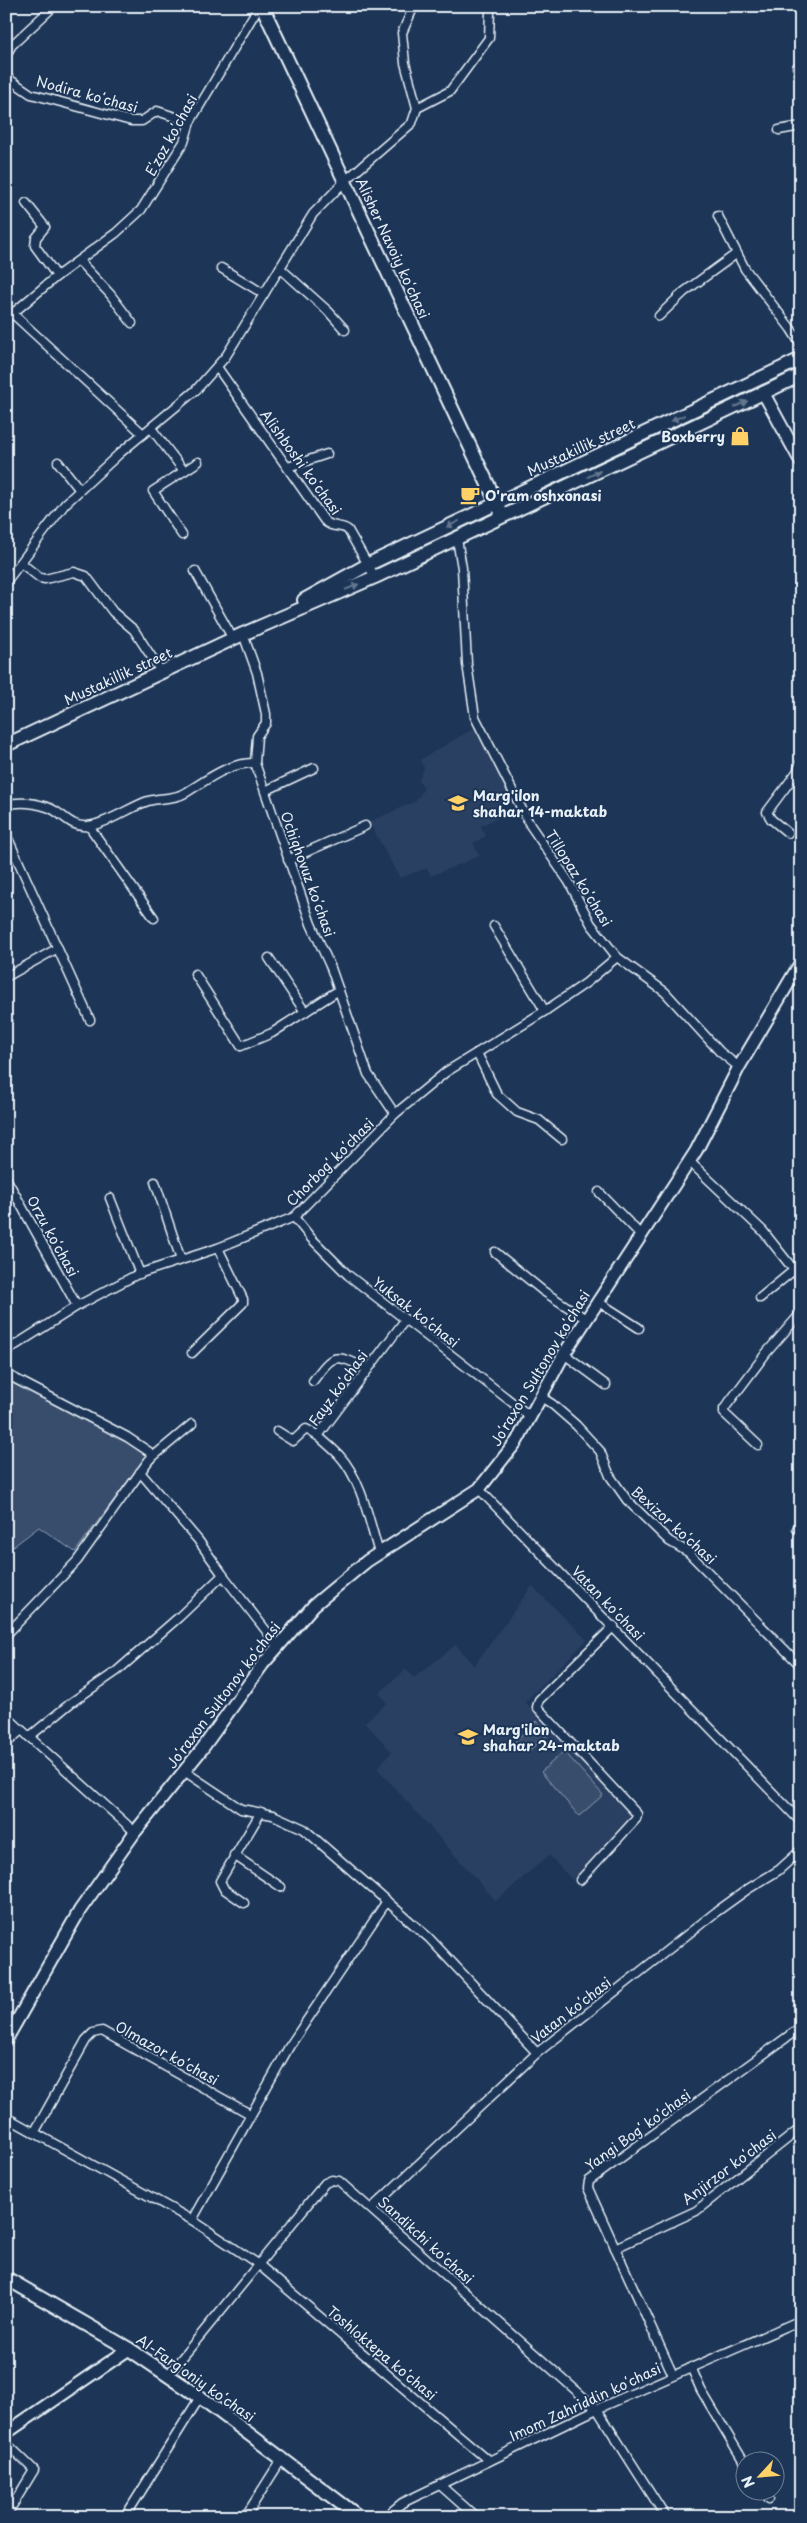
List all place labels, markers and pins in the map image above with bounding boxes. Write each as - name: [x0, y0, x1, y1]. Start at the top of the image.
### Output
- shop icon: Boxberry: [729, 425, 751, 447]
- place label: Boxberry: [661, 426, 725, 447]
- cafe icon: O'ram oshxonasi: [459, 484, 481, 506]
- place label: O'ram oshxonasi: [485, 485, 601, 506]
- place label: Marg'ilon shahar 14-maktab: [473, 785, 607, 822]
- school or university icon: Marg'ilon shahar 14-maktab: [447, 792, 469, 814]
- place label: Marg'ilon shahar 24-maktab: [483, 1719, 620, 1756]
- school or university icon: Marg'ilon shahar 24-maktab: [457, 1726, 479, 1748]

